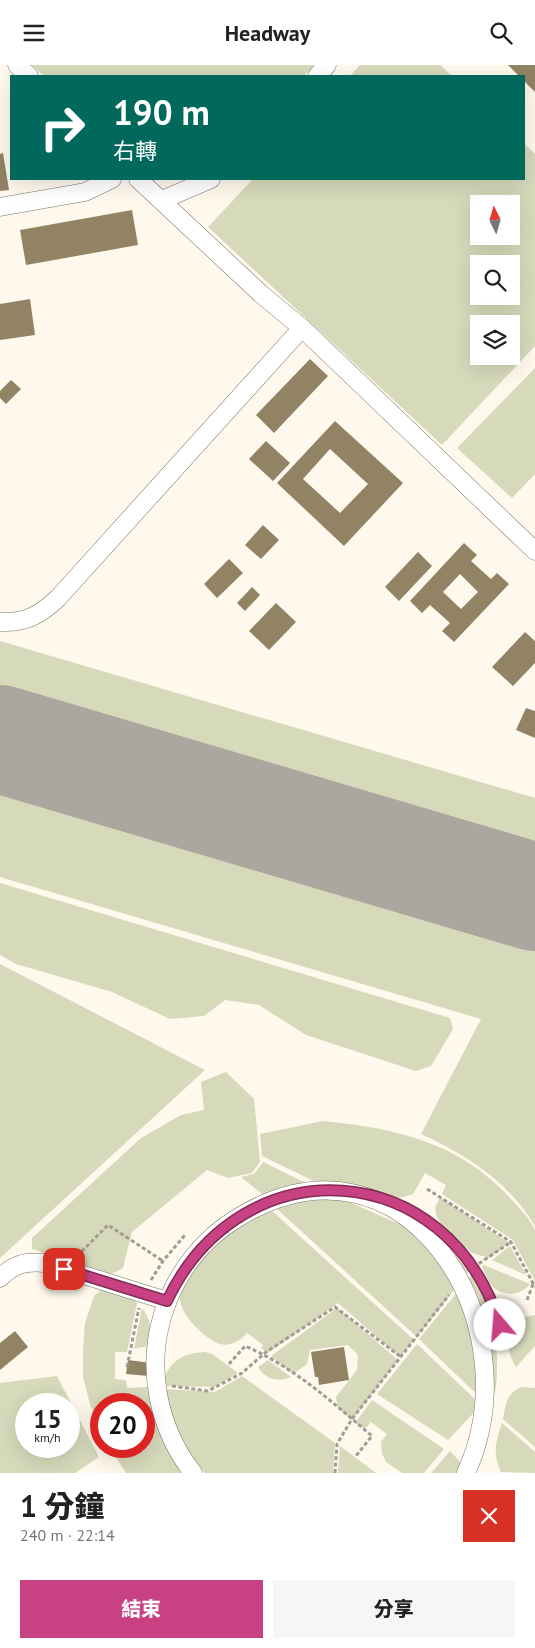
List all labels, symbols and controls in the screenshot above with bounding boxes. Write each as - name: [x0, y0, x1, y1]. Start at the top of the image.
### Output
- icon: menu: [20, 19, 48, 47]
- text: Headway: [225, 19, 310, 47]
- icon: search: [487, 19, 515, 47]
- text: 190 m: [113, 89, 210, 135]
- icon: right: [30, 95, 95, 160]
- text: 右轉: [113, 137, 157, 165]
- north arrow: [470, 195, 520, 245]
- map controls: [470, 195, 520, 365]
- button: search: [470, 255, 520, 305]
- button: layers: [470, 315, 520, 365]
- pin: [43, 1248, 85, 1290]
- icon: arrive: [50, 1255, 78, 1283]
- position arrow: [473, 1298, 525, 1350]
- speed limit sign: 20: [90, 1393, 155, 1458]
- text: 15: [33, 1403, 62, 1435]
- text: km/h: [34, 1430, 61, 1445]
- text: 1 分鐘: [20, 1486, 105, 1525]
- button: close: [463, 1490, 515, 1542]
- text: 240 m · 22:14: [20, 1525, 115, 1545]
- button: 結束: [20, 1580, 263, 1638]
- button: 分享: [273, 1580, 515, 1638]

